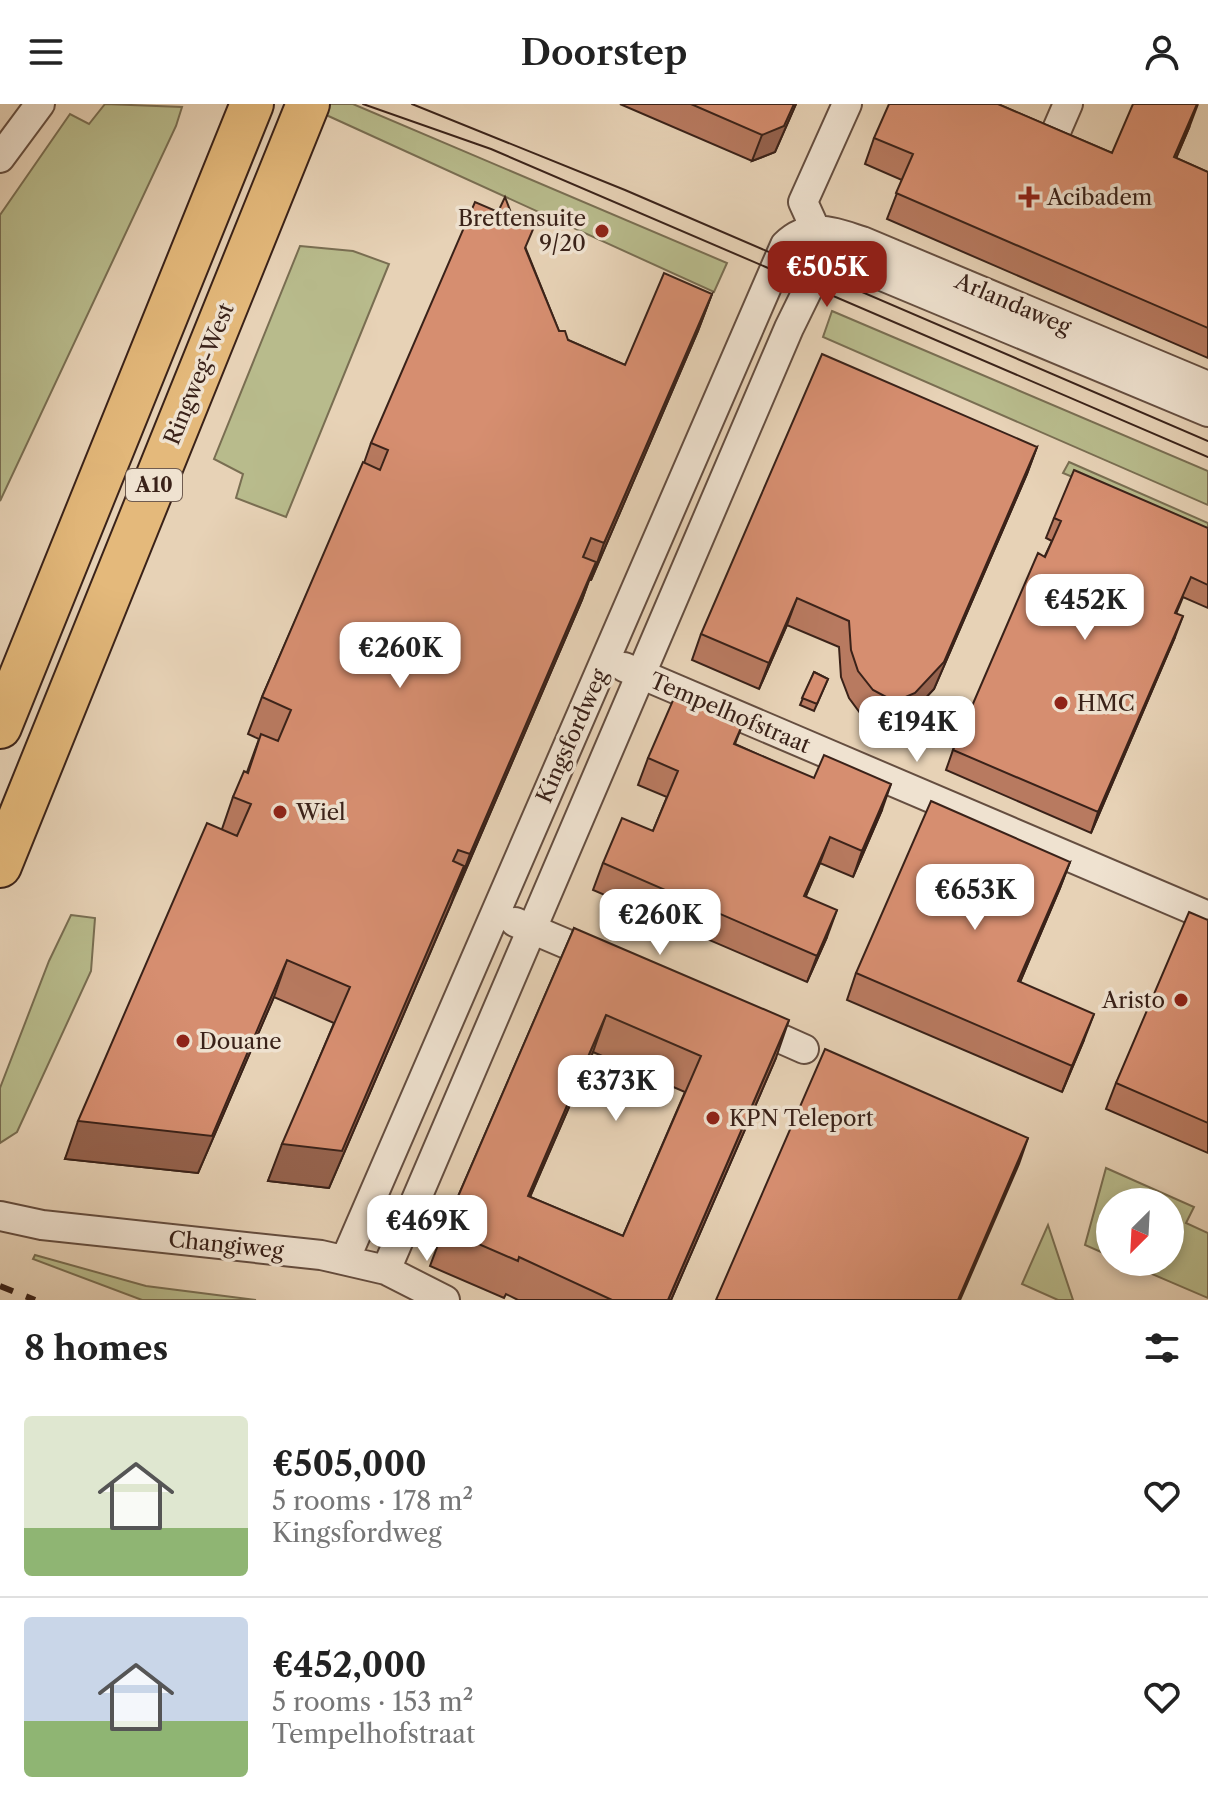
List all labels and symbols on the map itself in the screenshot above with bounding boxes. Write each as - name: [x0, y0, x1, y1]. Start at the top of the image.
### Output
- place label: Acibadem: [1046, 184, 1153, 211]
- marker: Acibadem: [1018, 186, 1040, 208]
- place label: Brettensuite 9/20: [458, 205, 586, 257]
- marker: Brettensuite 9/20: [593, 222, 611, 240]
- pin: €505K: [771, 241, 883, 309]
- street label: Arlandaweg: [950, 267, 1075, 341]
- street label: Ringweg-West: [158, 299, 240, 449]
- road number: A10: [126, 469, 182, 501]
- pin: €452K: [1029, 574, 1141, 642]
- pin: €260K: [344, 622, 456, 690]
- street label: Kingsfordweg: [530, 665, 614, 807]
- street label: Tempelhofstraat: [646, 667, 815, 759]
- place label: HMC: [1077, 690, 1135, 717]
- marker: HMC: [1052, 694, 1070, 712]
- pin: €194K: [861, 696, 973, 764]
- place label: Wiel: [295, 799, 346, 826]
- marker: Wiel: [271, 803, 289, 821]
- pin: €653K: [919, 864, 1031, 932]
- pin: €260K: [604, 889, 716, 957]
- place label: Aristo: [1101, 987, 1165, 1014]
- marker: Aristo: [1172, 991, 1190, 1009]
- place label: Douane: [199, 1028, 282, 1055]
- marker: Douane: [174, 1032, 192, 1050]
- pin: €373K: [560, 1055, 672, 1123]
- place label: KPN Teleport: [729, 1105, 874, 1132]
- marker: KPN Teleport: [704, 1109, 722, 1127]
- north arrow: [1096, 1188, 1184, 1276]
- pin: €469K: [371, 1195, 483, 1263]
- street label: Changiweg: [167, 1226, 285, 1265]

